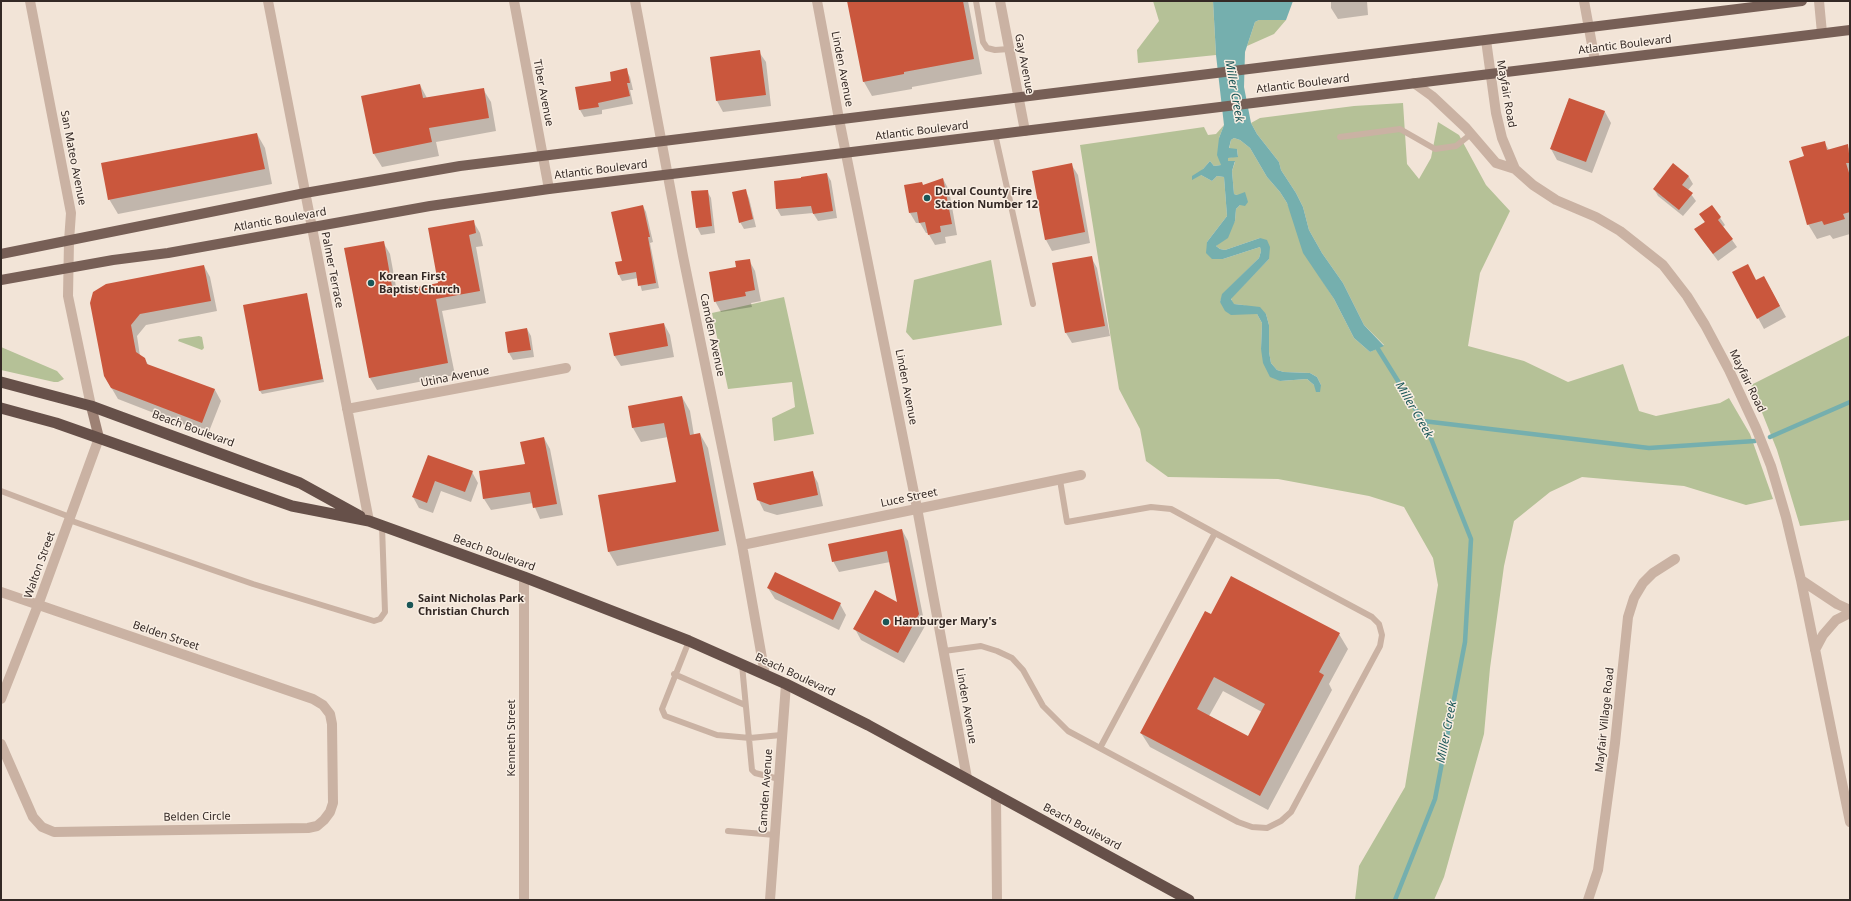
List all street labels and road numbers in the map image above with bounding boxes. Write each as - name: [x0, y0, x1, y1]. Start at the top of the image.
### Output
- street label: Linden Avenue: [828, 30, 856, 108]
- street label: Gay Avenue: [1012, 33, 1036, 95]
- street label: Atlantic Boulevard: [1578, 33, 1672, 57]
- street label: Tiber Avenue: [530, 58, 556, 128]
- street label: Mayfair Road: [1494, 59, 1518, 129]
- street label: Atlantic Boulevard: [1256, 72, 1350, 96]
- street label: San Mateo Avenue: [57, 109, 89, 207]
- street label: Atlantic Boulevard: [875, 119, 969, 143]
- street label: Atlantic Boulevard: [554, 158, 648, 182]
- street label: Atlantic Boulevard: [233, 205, 327, 235]
- street label: Palmer Terrace: [318, 231, 346, 309]
- street label: Camden Avenue: [697, 292, 727, 378]
- street label: Mayfair Road: [1726, 347, 1768, 415]
- street label: Linden Avenue: [892, 348, 920, 426]
- street label: Utina Avenue: [420, 364, 490, 390]
- street label: Beach Boulevard: [150, 408, 236, 450]
- street label: Luce Street: [879, 486, 939, 510]
- street label: Walton Street: [22, 530, 58, 600]
- street label: Beach Boulevard: [451, 532, 537, 574]
- street label: Belden Street: [131, 618, 201, 654]
- street label: Beach Boulevard: [753, 651, 837, 699]
- street label: Linden Avenue: [953, 667, 979, 745]
- street label: Mayfair Village Road: [1593, 667, 1617, 773]
- street label: Kenneth Street: [505, 699, 519, 777]
- street label: Camden Avenue: [756, 748, 776, 834]
- street label: Beach Boulevard: [1041, 801, 1123, 853]
- street label: Belden Circle: [163, 810, 231, 824]

